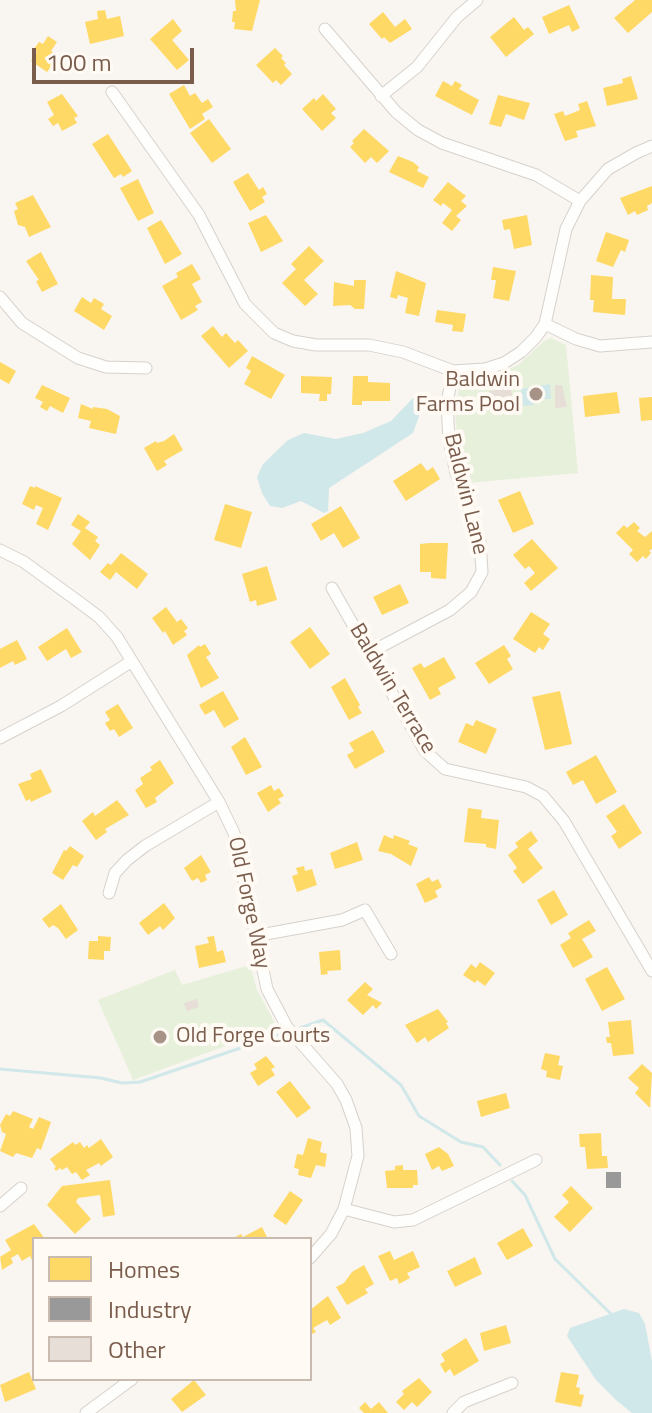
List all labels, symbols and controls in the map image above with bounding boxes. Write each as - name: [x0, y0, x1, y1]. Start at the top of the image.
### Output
- scale bar: [36, 32, 198, 82]
- text: 100 m: [46, 44, 112, 80]
- place label: Baldwin Farms Pool: [416, 368, 520, 420]
- marker: Baldwin Farms Pool: [527, 385, 545, 403]
- street label: Baldwin Lane: [437, 431, 493, 557]
- street label: Baldwin Terrace: [343, 619, 441, 759]
- street label: Old Forge Way: [221, 835, 275, 971]
- place label: Old Forge Courts: [176, 1024, 330, 1050]
- marker: Old Forge Courts: [151, 1028, 169, 1046]
- legend: [32, 1237, 312, 1381]
- text: Homes: [108, 1251, 180, 1287]
- text: Industry: [108, 1291, 192, 1327]
- text: Other: [108, 1331, 166, 1367]

